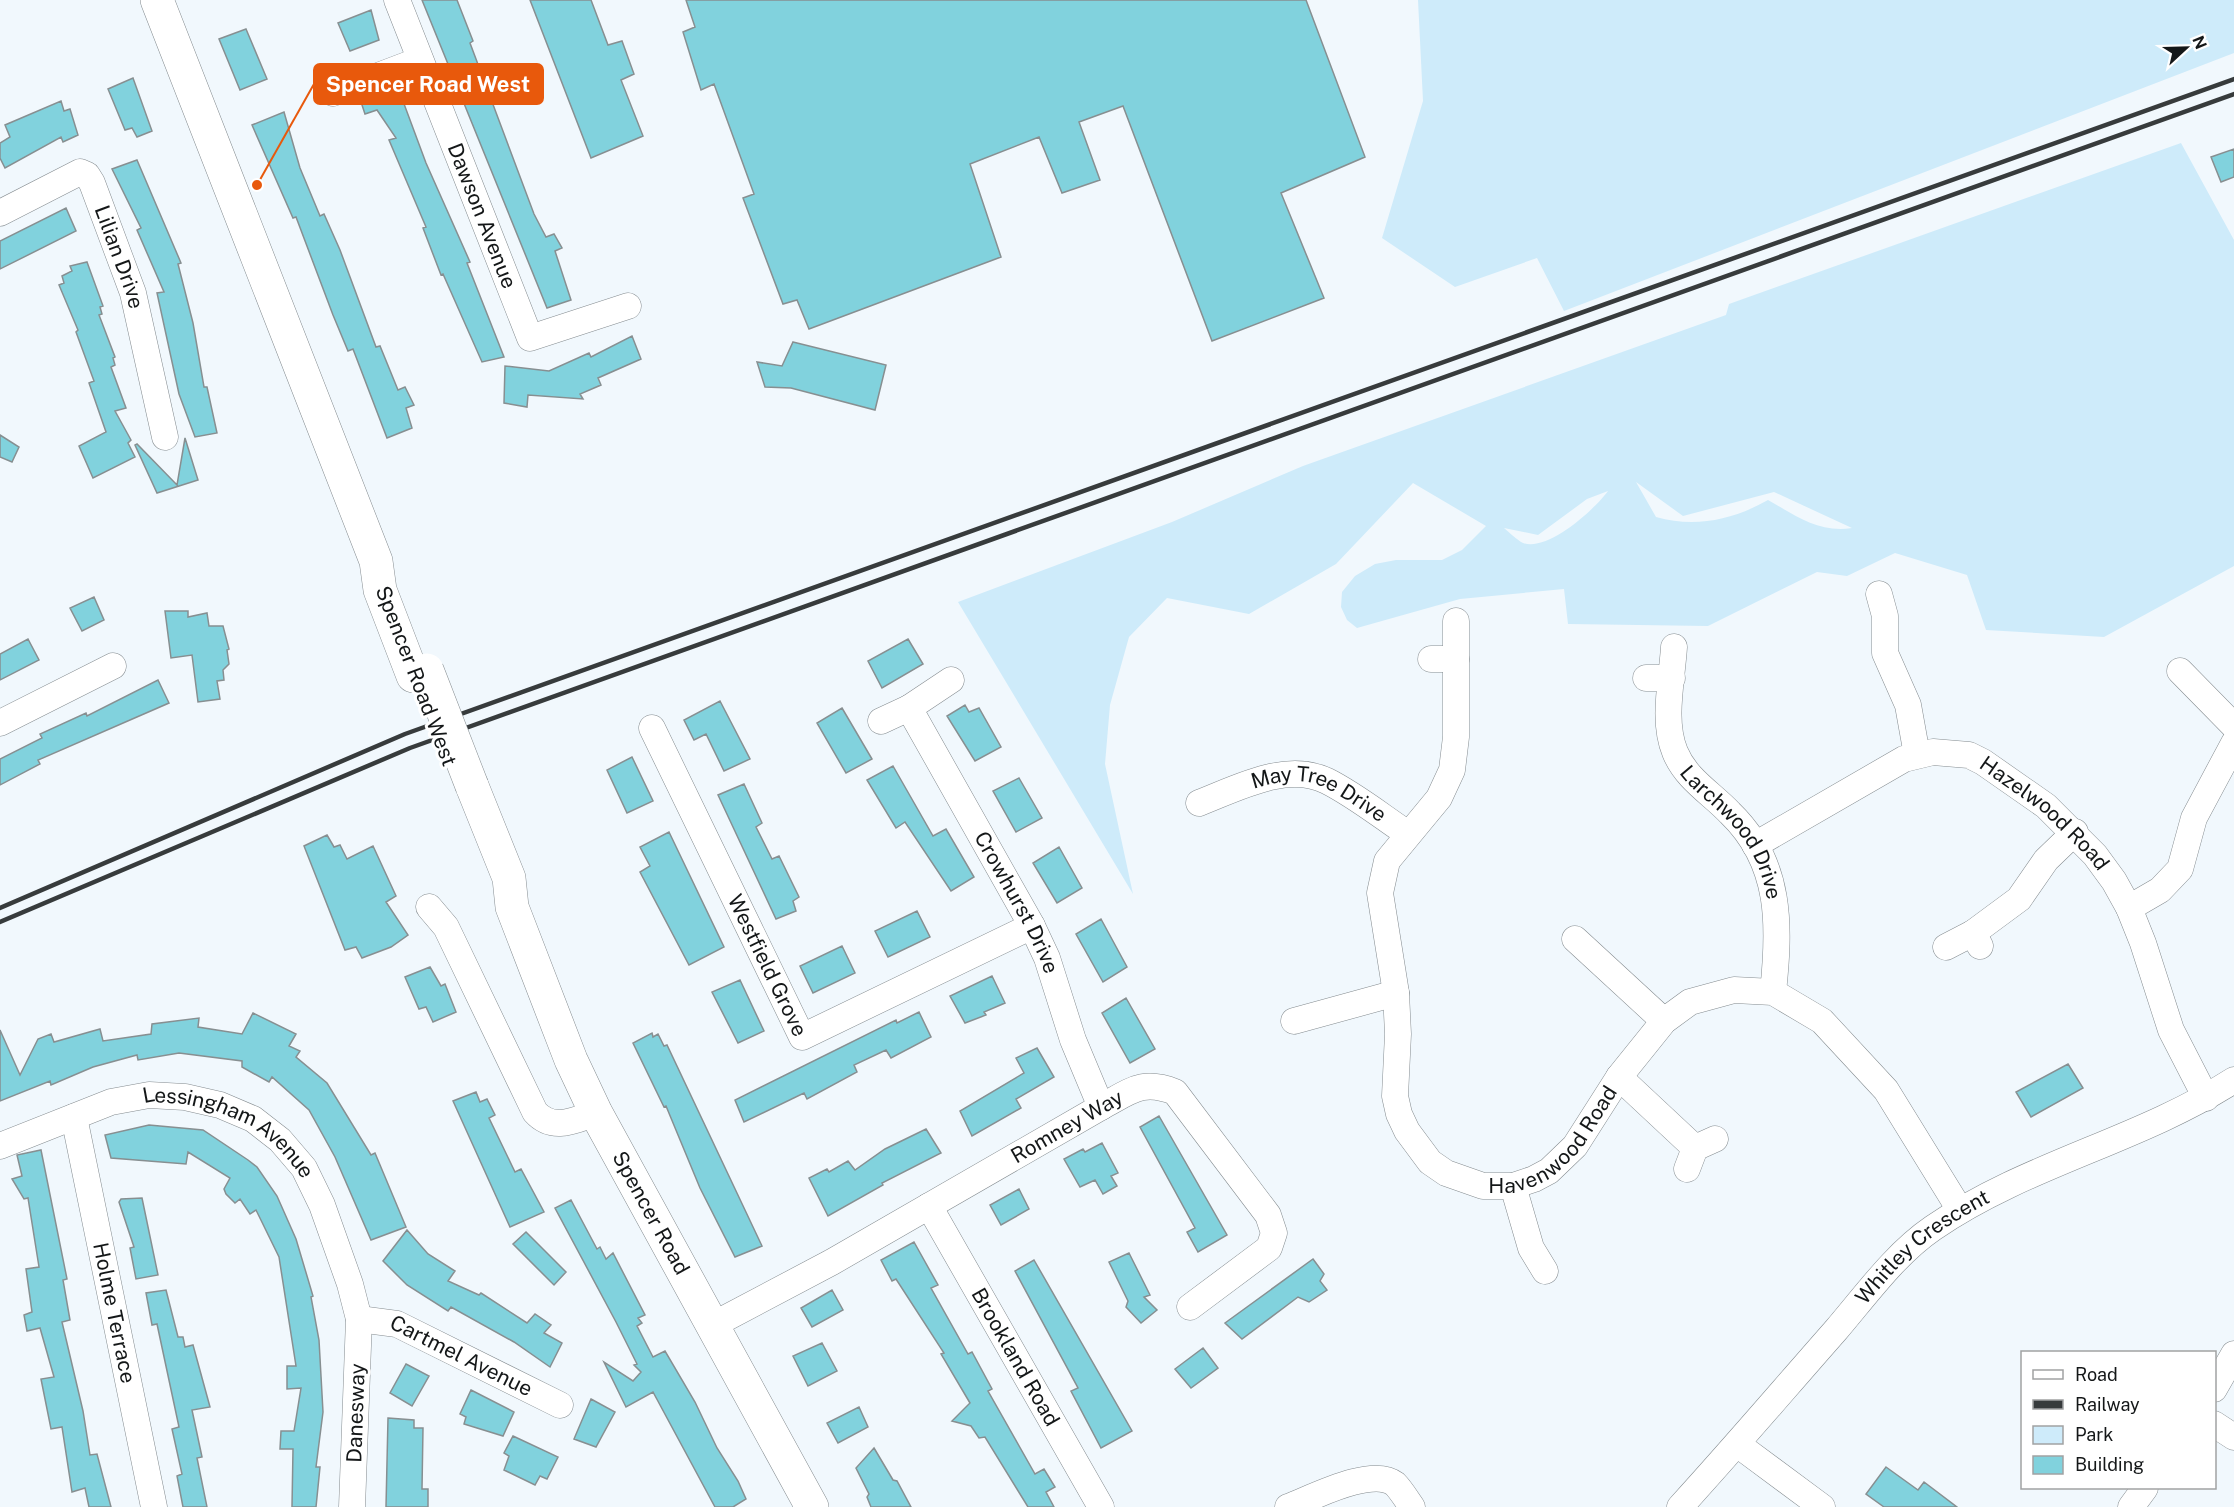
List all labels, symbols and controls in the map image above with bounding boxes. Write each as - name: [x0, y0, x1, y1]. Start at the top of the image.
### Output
- north arrow: [2156, 18, 2216, 78]
- text: N: [2188, 33, 2211, 52]
- callout: Spencer Road West: [314, 64, 543, 104]
- text: Spencer Road West: [326, 71, 530, 97]
- street label: Dawson Avenue: [443, 139, 522, 292]
- street label: Lilian Drive: [89, 202, 149, 311]
- street label: Spencer Road West: [371, 582, 462, 769]
- street label: Hazelwood Road: [1975, 751, 2115, 875]
- street label: Larchwood Drive: [1675, 760, 1787, 901]
- street label: May Tree Drive: [1248, 761, 1391, 827]
- street label: Crowhurst Drive: [969, 827, 1064, 976]
- street label: Westfield Grove: [723, 890, 813, 1040]
- street label: Lessingham Avenue: [140, 1081, 320, 1182]
- street label: Havenwood Road: [1488, 1081, 1622, 1198]
- street label: Romney Way: [1006, 1084, 1127, 1168]
- street label: Spencer Road: [607, 1147, 695, 1279]
- street label: Whitley Crescent: [1850, 1184, 1993, 1309]
- street label: Holme Terrace: [88, 1240, 141, 1385]
- street label: Brookland Road: [966, 1283, 1065, 1430]
- street label: Cartmel Avenue: [386, 1310, 537, 1401]
- legend: [2021, 1351, 2216, 1489]
- street label: Danesway: [341, 1363, 370, 1463]
- text: Road: [2075, 1364, 2118, 1385]
- text: Railway: [2075, 1394, 2140, 1415]
- text: Park: [2075, 1424, 2113, 1445]
- text: Building: [2075, 1454, 2144, 1475]

